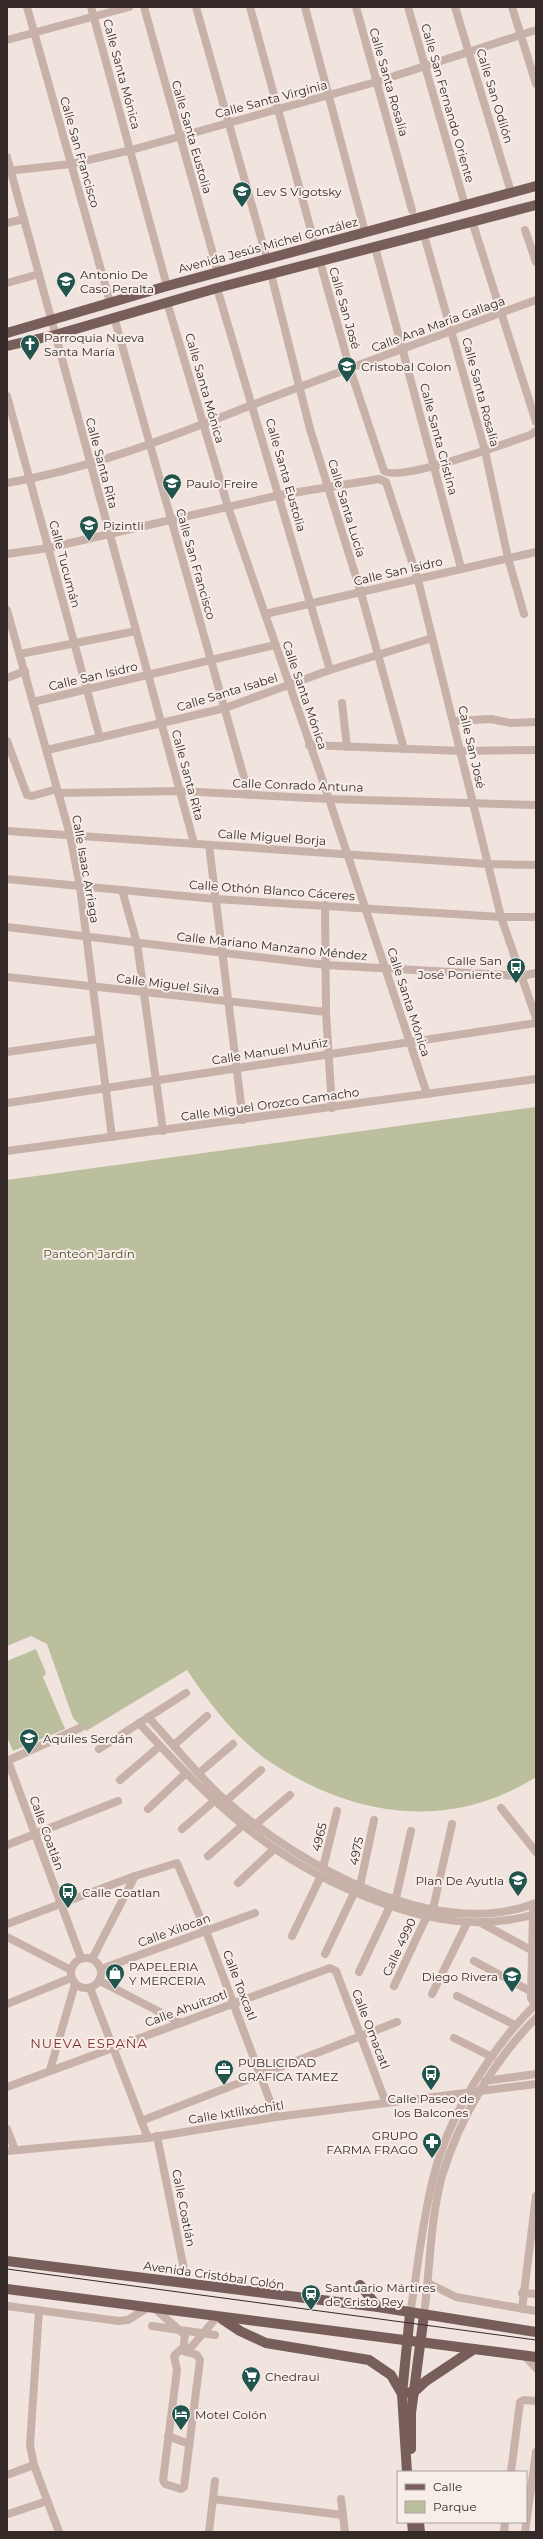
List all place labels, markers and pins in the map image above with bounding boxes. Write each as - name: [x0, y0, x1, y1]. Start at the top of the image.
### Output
- school or university icon: Lev S Vigotsky: [231, 180, 253, 208]
- place label: Lev S Vigotsky: [256, 184, 342, 199]
- place label: Antonio De Caso Peralta: [80, 267, 154, 296]
- school or university icon: Antonio De Caso Peralta: [55, 270, 77, 298]
- place label: Parroquia Nueva Santa María: [44, 330, 144, 359]
- church icon: Parroquia Nueva Santa María: [19, 333, 41, 361]
- school or university icon: Cristobal Colon: [336, 355, 358, 383]
- place label: Cristobal Colon: [361, 359, 452, 374]
- school or university icon: Paulo Freire: [161, 472, 183, 500]
- place label: Paulo Freire: [186, 476, 258, 491]
- school or university icon: Pizintli: [78, 514, 100, 542]
- place label: Pizintli: [103, 518, 144, 533]
- place label: Calle San José Poniente: [417, 953, 502, 982]
- bus stop icon: Calle San José Poniente: [505, 956, 527, 984]
- school or university icon: Aquiles Serdán: [18, 1727, 40, 1755]
- place label: Aquiles Serdán: [43, 1731, 133, 1746]
- school or university icon: Plan De Ayutla: [507, 1869, 529, 1897]
- place label: Plan De Ayutla: [415, 1873, 504, 1888]
- bus stop icon: Calle Coatlan: [57, 1881, 79, 1909]
- place label: Calle Coatlan: [82, 1885, 160, 1900]
- place label: PAPELERIA Y MERCERIA: [129, 1959, 206, 1988]
- shop icon: PAPELERIA Y MERCERIA: [104, 1962, 126, 1990]
- school or university icon: Diego Rivera: [501, 1965, 523, 1993]
- place label: Diego Rivera: [422, 1969, 498, 1984]
- place label: PUBLICIDAD GRAFICA TAMEZ: [238, 2055, 338, 2084]
- office icon: PUBLICIDAD GRAFICA TAMEZ: [213, 2058, 235, 2086]
- bus stop icon: Calle Paseo de los Balcones: [420, 2063, 442, 2091]
- place label: Calle Paseo de los Balcones: [387, 2091, 475, 2120]
- place label: GRUPO FARMA FRAGO: [326, 2128, 418, 2157]
- pharmacy icon: GRUPO FARMA FRAGO: [421, 2131, 443, 2159]
- place label: Santuario Mártires de Cristo Rey: [325, 2280, 436, 2309]
- station icon: Santuario Mártires de Cristo Rey: [300, 2283, 322, 2311]
- supermarket icon: Chedraui: [240, 2365, 262, 2393]
- place label: Chedraui: [265, 2369, 320, 2384]
- hotel icon: Motel Colón: [170, 2403, 192, 2431]
- place label: Motel Colón: [195, 2407, 267, 2422]

